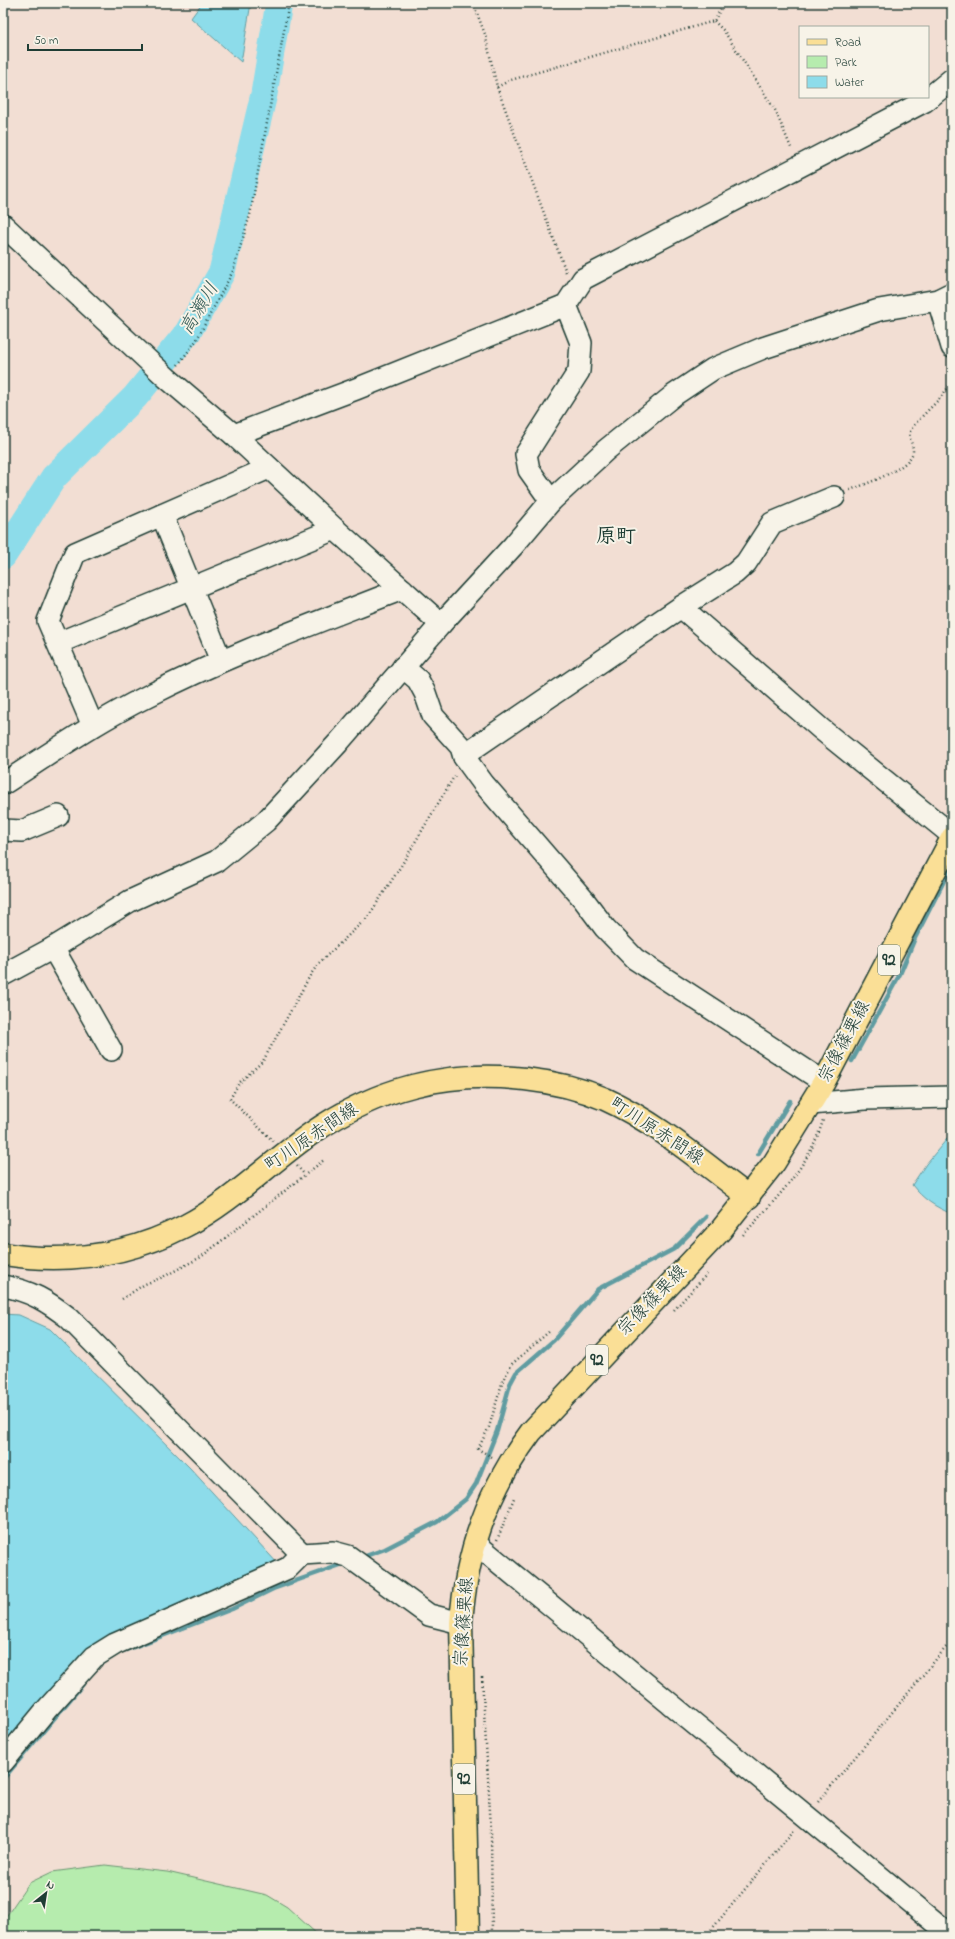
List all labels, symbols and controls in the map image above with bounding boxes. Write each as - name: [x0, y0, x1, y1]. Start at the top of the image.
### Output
- scale bar: [28, 26, 142, 52]
- legend: [799, 26, 929, 98]
- text: 50 m: [34, 32, 58, 50]
- text: Road: [835, 34, 861, 52]
- text: Park: [835, 54, 857, 72]
- text: Water: [835, 74, 864, 92]
- water label: 高瀬川: [174, 278, 226, 340]
- district label: 原町: [596, 523, 636, 552]
- road number: 92: [878, 945, 900, 975]
- street label: 宗像篠栗線: [812, 996, 878, 1088]
- street label: 町川原赤間線: [604, 1092, 708, 1172]
- street label: 町川原赤間線: [260, 1097, 364, 1179]
- street label: 宗像篠栗線: [612, 1260, 694, 1342]
- road number: 92: [586, 1345, 608, 1375]
- street label: 宗像篠栗線: [449, 1576, 481, 1668]
- road number: 92: [453, 1764, 475, 1794]
- north arrow: [26, 1873, 66, 1913]
- text: N: [43, 1876, 58, 1894]

